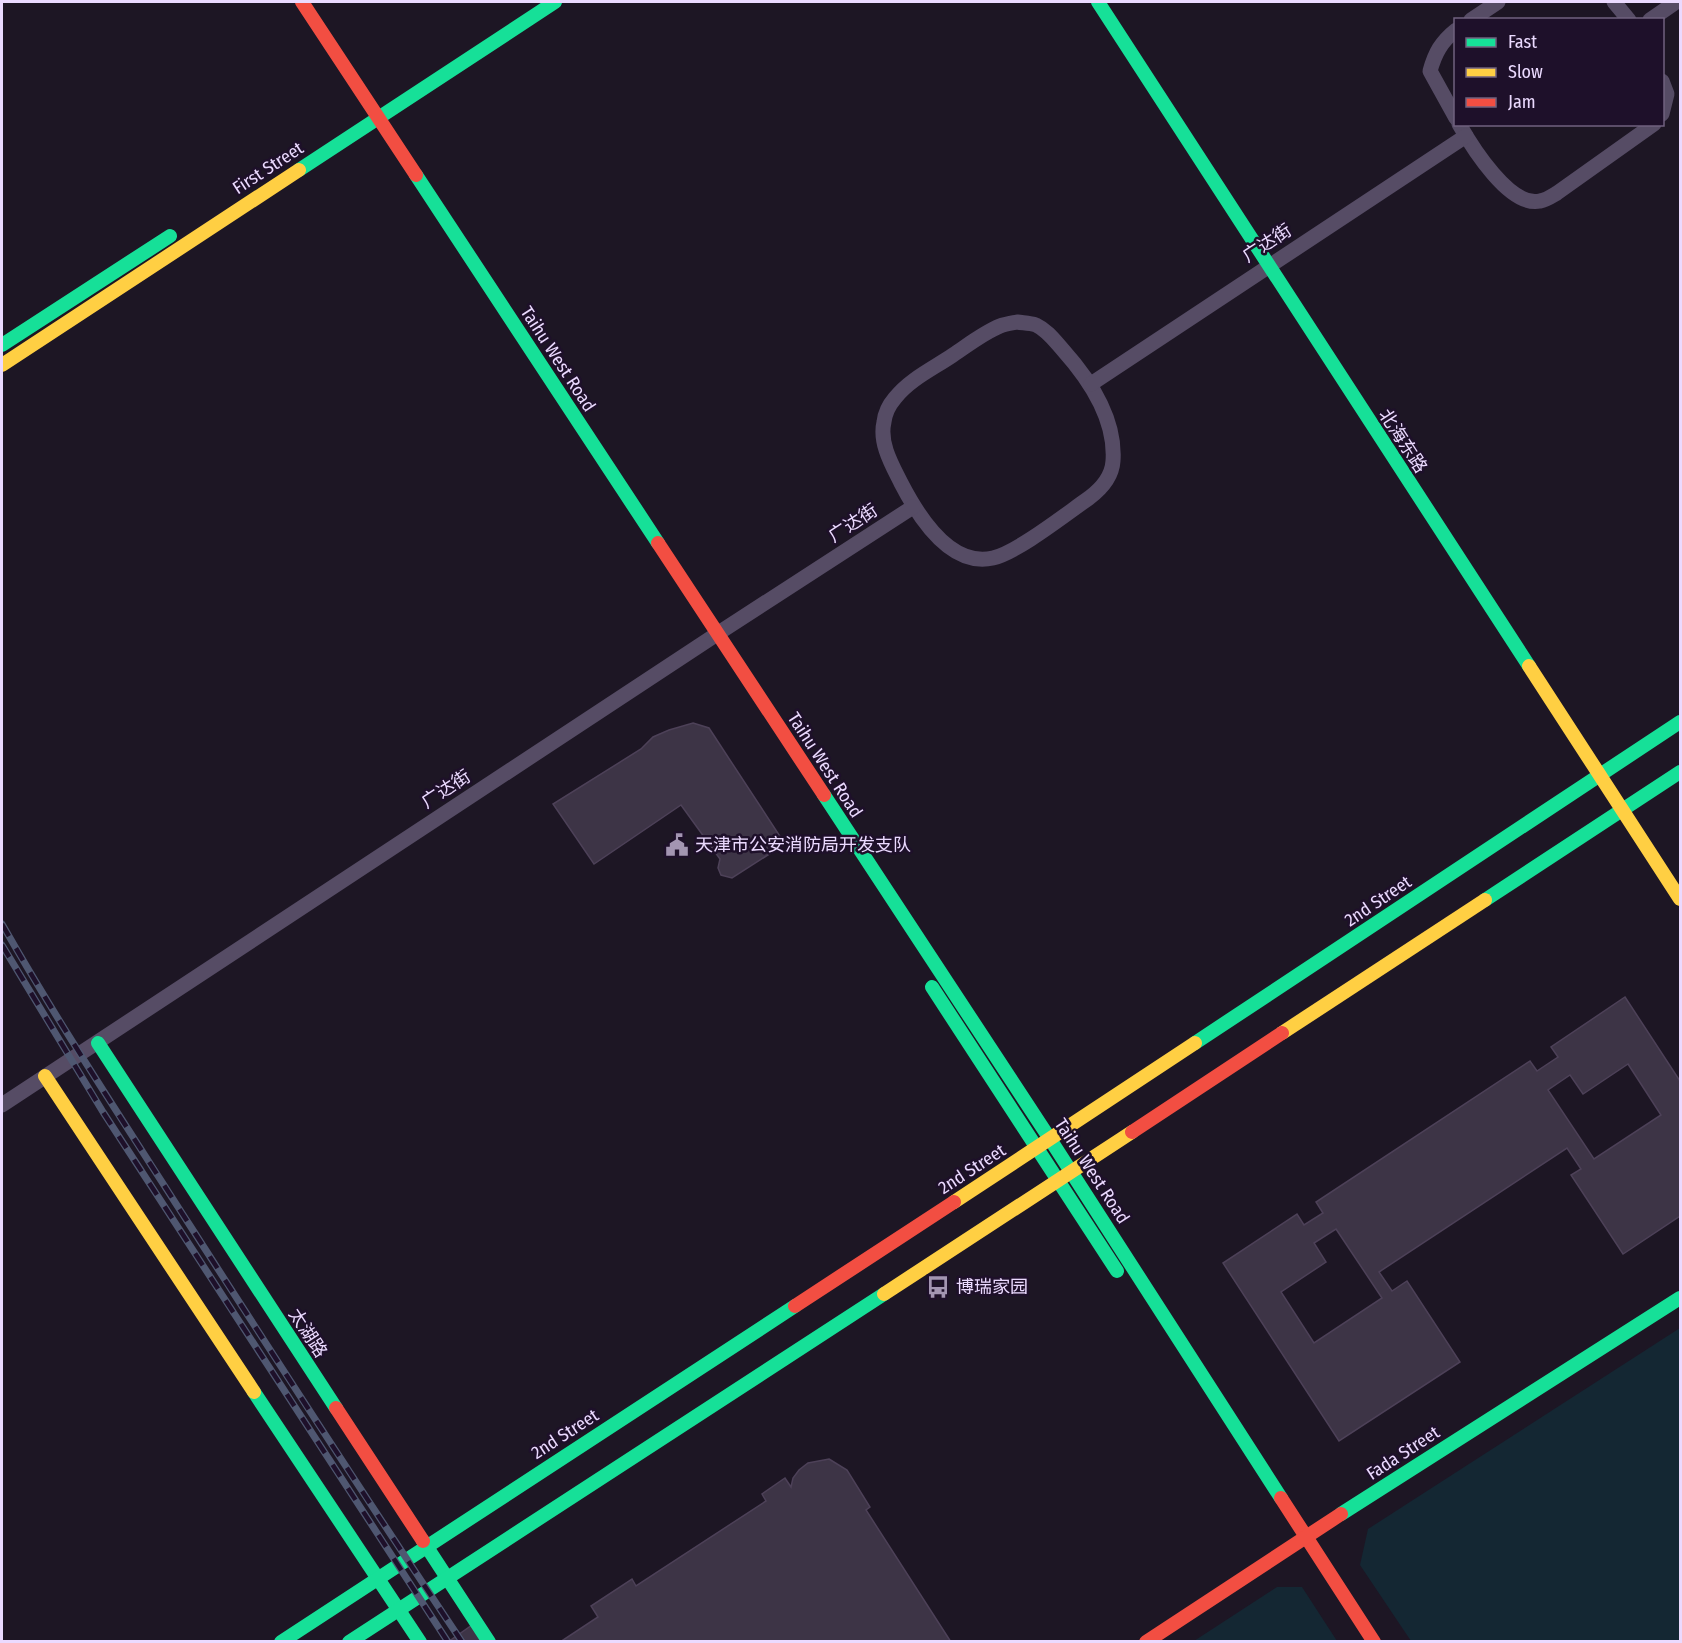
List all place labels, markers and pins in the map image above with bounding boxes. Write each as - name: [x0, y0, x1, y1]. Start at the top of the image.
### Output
- public building icon: 天津市公安消防局开发支队: [664, 832, 690, 858]
- place label: 天津市公安消防局开发支队: [695, 834, 911, 856]
- bus stop icon: 博瑞家园: [925, 1274, 951, 1300]
- place label: 博瑞家园: [956, 1276, 1028, 1298]

